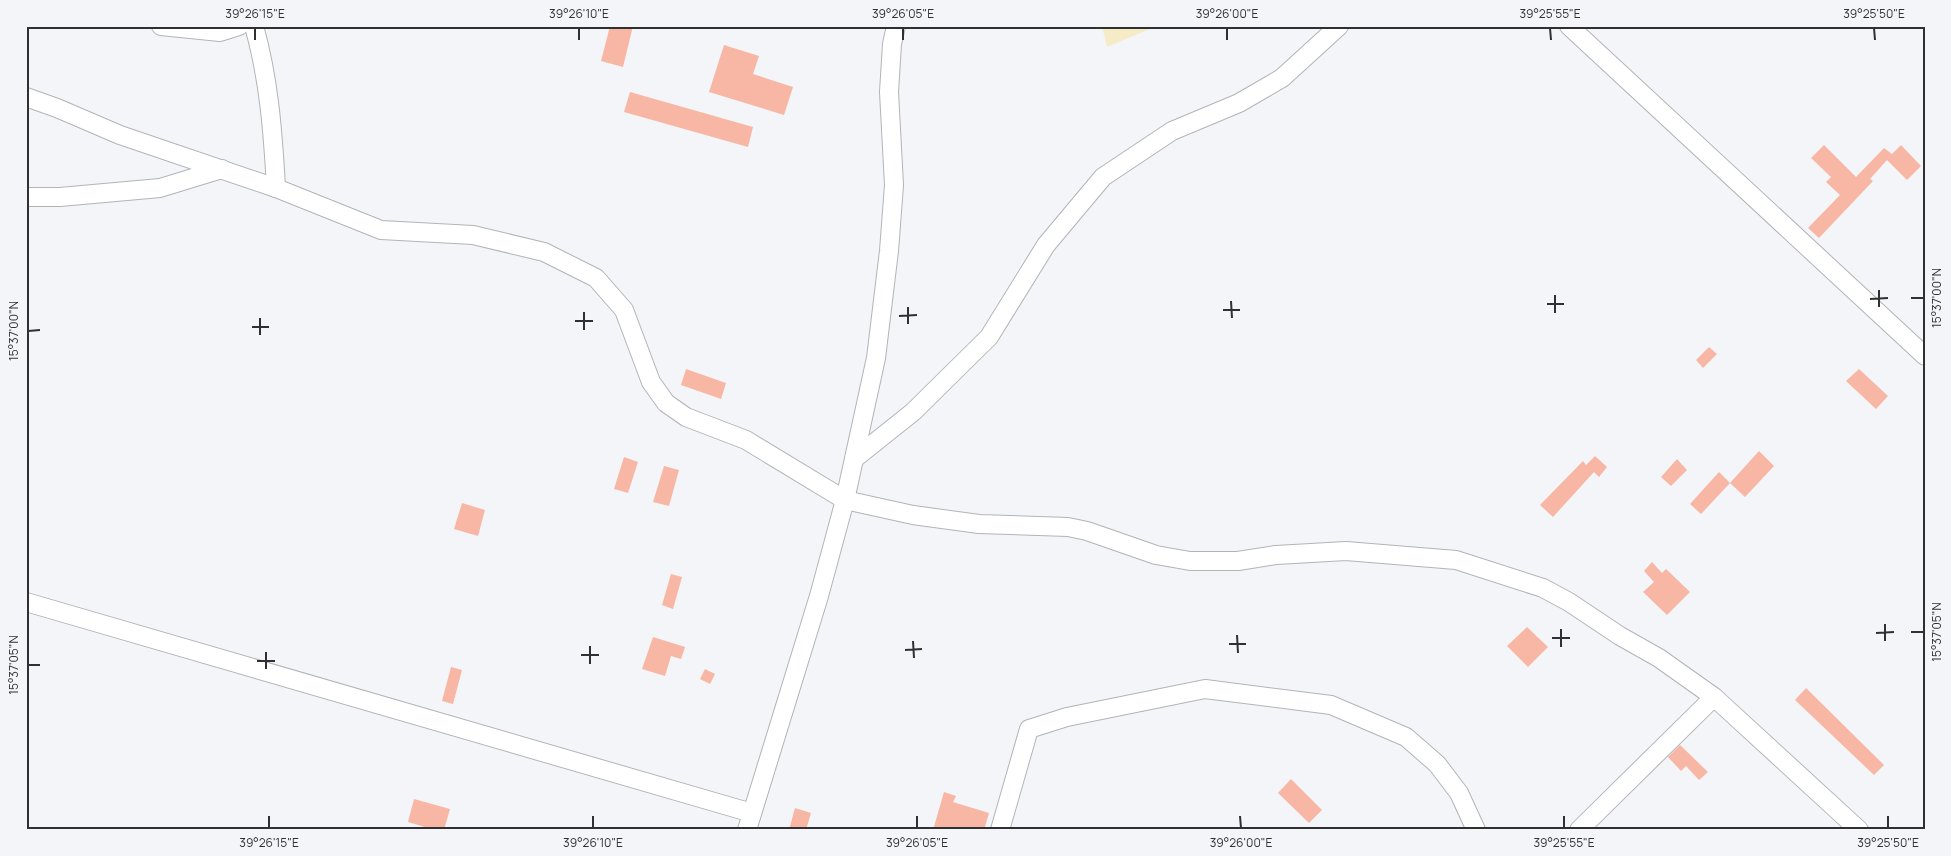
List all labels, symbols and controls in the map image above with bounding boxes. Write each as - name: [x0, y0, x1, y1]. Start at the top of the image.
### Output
- text: 39°26'15"E: [225, 5, 285, 22]
- text: 39°26'10"E: [549, 5, 609, 22]
- text: 39°26'05"E: [872, 5, 934, 22]
- text: 39°26'00"E: [1196, 5, 1258, 22]
- text: 39°25'55"E: [1519, 5, 1581, 22]
- text: 39°25'50"E: [1843, 5, 1905, 22]
- text: 15°37'00"N: [1928, 268, 1945, 328]
- text: 15°37'00"N: [5, 301, 22, 361]
- text: 15°37'05"N: [1928, 602, 1945, 662]
- text: 15°37'05"N: [5, 635, 22, 695]
- text: 39°26'15"E: [239, 834, 299, 851]
- text: 39°26'10"E: [563, 834, 623, 851]
- text: 39°26'05"E: [886, 834, 948, 851]
- text: 39°26'00"E: [1210, 834, 1272, 851]
- text: 39°25'55"E: [1533, 834, 1595, 851]
- text: 39°25'50"E: [1857, 834, 1919, 851]

